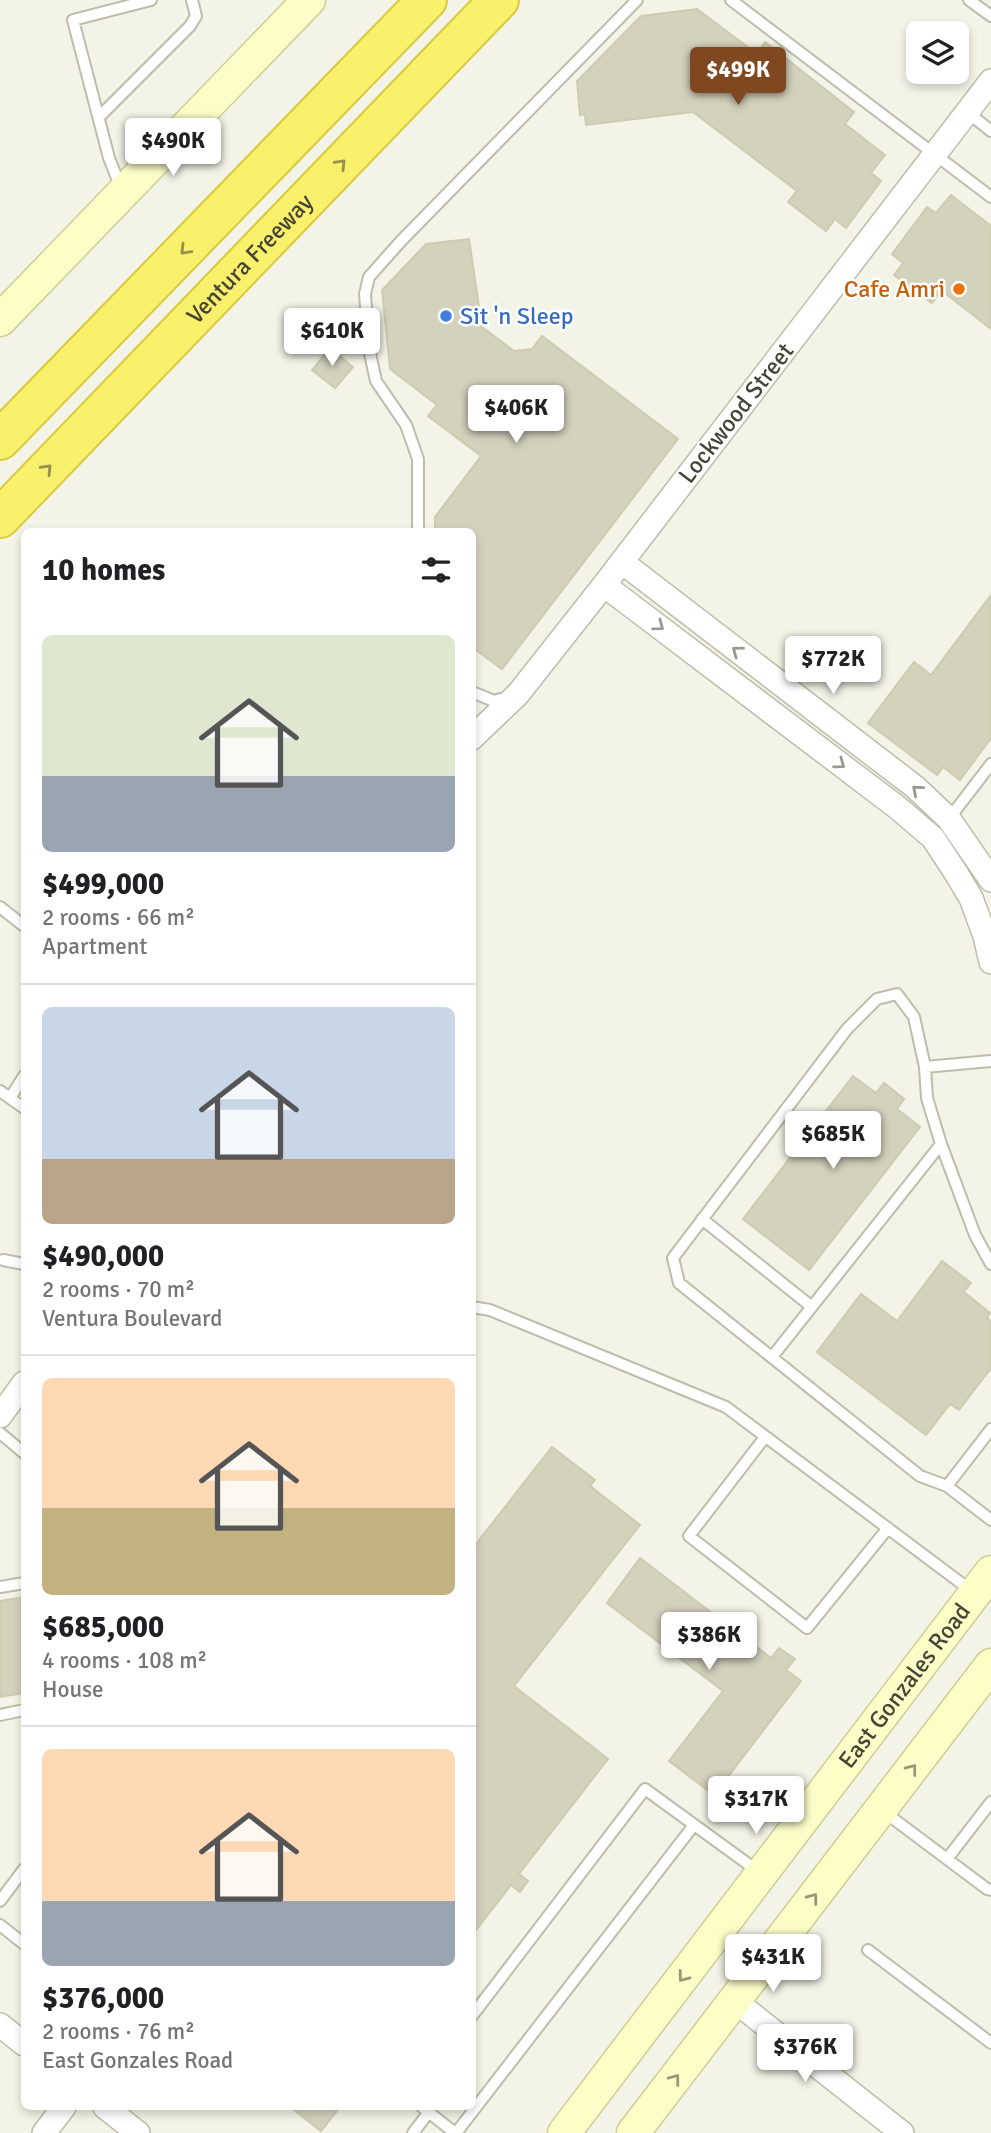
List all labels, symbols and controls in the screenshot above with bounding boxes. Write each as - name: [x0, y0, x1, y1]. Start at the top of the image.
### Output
- map controls: [906, 21, 969, 84]
- button: layers: [906, 21, 969, 84]
- pin: $499K: [689, 48, 787, 107]
- text: $499K: [706, 55, 770, 84]
- pin: $490K: [124, 118, 222, 178]
- text: $490K: [141, 126, 205, 155]
- one-way arrow: [333, 159, 346, 172]
- street label: Ventura Freeway: [180, 187, 319, 330]
- one-way arrow: [181, 242, 194, 255]
- place label: Cafe Amri: [844, 274, 945, 304]
- marker: Cafe Amri: [951, 281, 967, 297]
- place label: Sit 'n Sleep: [460, 301, 574, 331]
- pin: $610K: [283, 308, 381, 368]
- marker: Sit 'n Sleep: [438, 308, 454, 324]
- text: $610K: [300, 316, 364, 345]
- street label: Lockwood Street: [672, 337, 800, 489]
- pin: $406K: [467, 386, 565, 445]
- text: $406K: [484, 393, 548, 422]
- one-way arrow: [39, 464, 52, 477]
- icon: filters: [417, 551, 455, 589]
- text: 10 homes: [42, 552, 165, 589]
- one-way arrow: [651, 617, 663, 630]
- pin: $772K: [784, 636, 882, 696]
- text: $772K: [801, 644, 865, 673]
- one-way arrow: [732, 646, 745, 659]
- icon: home: [186, 680, 312, 806]
- one-way arrow: [832, 755, 844, 768]
- one-way arrow: [913, 786, 926, 798]
- text: $499,000: [42, 866, 164, 903]
- text: 2 rooms · 66 m²: [42, 903, 195, 932]
- text: Apartment: [42, 932, 147, 961]
- icon: home: [186, 1052, 312, 1178]
- pin: $685K: [784, 1112, 882, 1171]
- text: $685K: [801, 1119, 865, 1148]
- text: $490,000: [42, 1238, 164, 1275]
- text: 2 rooms · 70 m²: [42, 1275, 195, 1304]
- text: Ventura Boulevard: [42, 1304, 223, 1333]
- icon: home: [186, 1423, 312, 1549]
- street label: East Gonzales Road: [832, 1597, 977, 1774]
- text: $685,000: [42, 1609, 164, 1646]
- pin: $386K: [660, 1612, 758, 1672]
- text: $386K: [677, 1620, 741, 1649]
- text: 4 rooms · 108 m²: [42, 1646, 207, 1675]
- text: House: [42, 1675, 104, 1704]
- one-way arrow: [904, 1764, 916, 1776]
- pin: $317K: [707, 1776, 805, 1836]
- text: $317K: [724, 1784, 788, 1813]
- icon: home: [186, 1794, 312, 1920]
- one-way arrow: [805, 1893, 818, 1906]
- pin: $431K: [724, 1934, 822, 1994]
- text: $431K: [741, 1942, 805, 1971]
- one-way arrow: [678, 1969, 691, 1982]
- text: $376,000: [42, 1980, 164, 2017]
- text: 2 rooms · 76 m²: [42, 2017, 195, 2046]
- pin: $376K: [756, 2024, 854, 2084]
- text: $376K: [773, 2032, 837, 2061]
- text: East Gonzales Road: [42, 2046, 233, 2075]
- one-way arrow: [666, 2074, 679, 2087]

